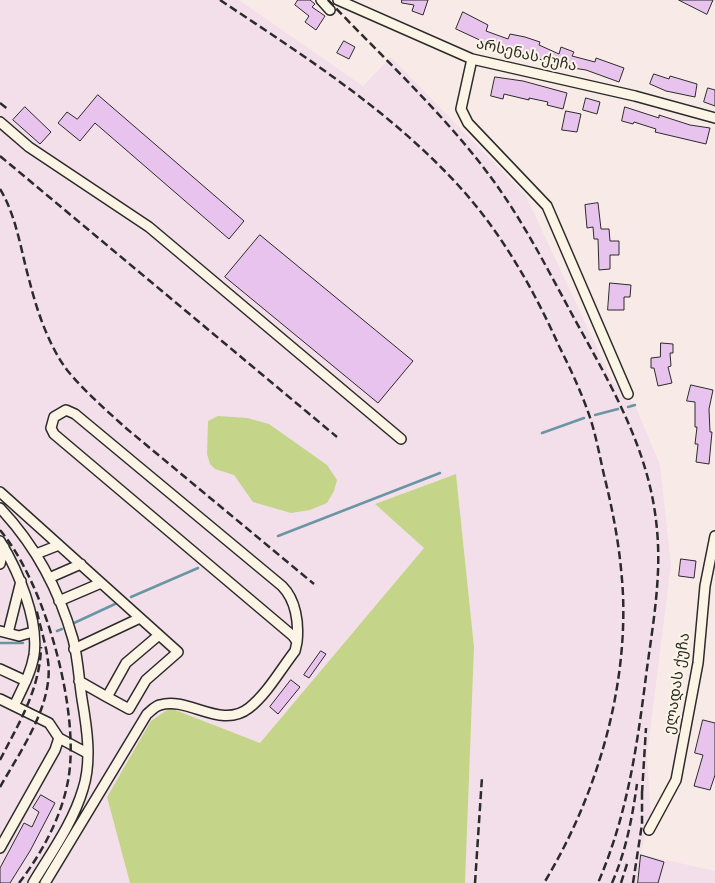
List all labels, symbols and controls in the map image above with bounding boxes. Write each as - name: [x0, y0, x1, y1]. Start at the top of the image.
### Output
- street label: არსენას ქუჩა: [474, 37, 578, 77]
- street label: ელადას ქუჩა: [662, 632, 696, 736]

